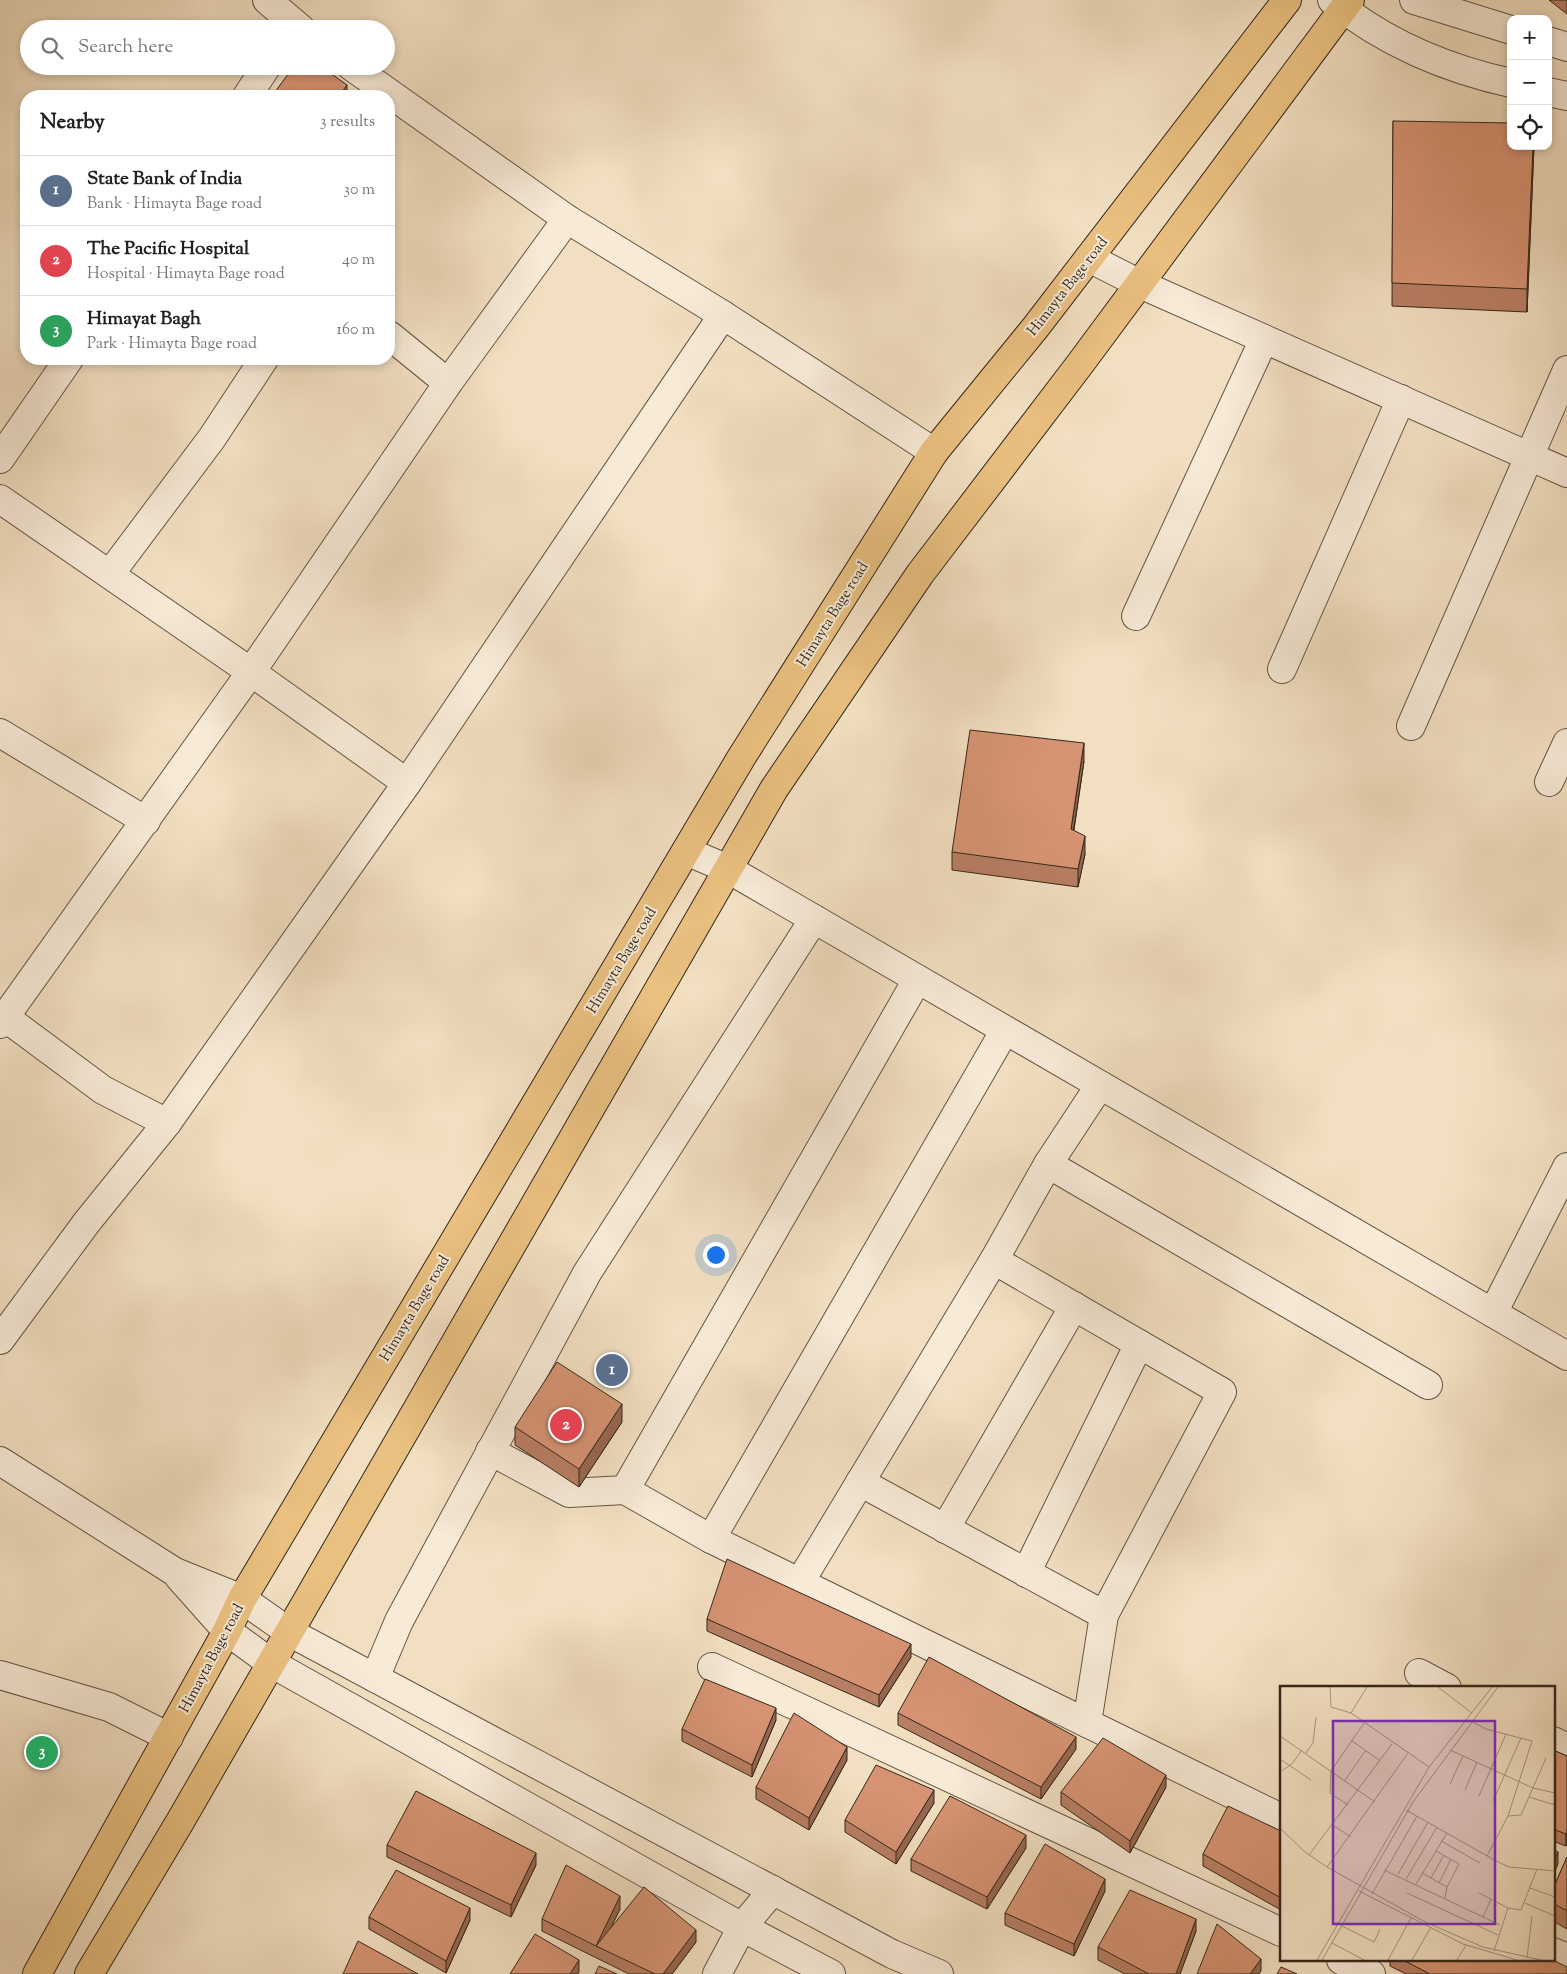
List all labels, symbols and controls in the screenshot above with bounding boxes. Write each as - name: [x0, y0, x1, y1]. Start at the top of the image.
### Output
- map controls: [1507, 15, 1552, 150]
- button: +: [1507, 15, 1552, 60]
- search box: [20, 20, 395, 75]
- icon: search: [38, 34, 66, 62]
- text: Search here: [78, 34, 173, 61]
- button: −: [1507, 60, 1552, 105]
- button: locate: [1507, 105, 1552, 150]
- text: Nearby: [40, 108, 105, 138]
- text: 3 results: [320, 111, 375, 134]
- text: State Bank of India: [87, 166, 242, 193]
- text: 1: [53, 179, 59, 202]
- text: 30 m: [344, 179, 375, 202]
- text: Bank · Himayta Bage road: [87, 193, 262, 216]
- street label: Himayta Bage road: [1023, 233, 1114, 341]
- text: The Pacific Hospital: [87, 236, 249, 263]
- text: 2: [52, 249, 60, 272]
- text: 40 m: [342, 249, 375, 272]
- text: Hospital · Himayta Bage road: [87, 263, 285, 286]
- text: Himayat Bagh: [87, 306, 201, 333]
- text: 3: [53, 319, 59, 342]
- text: 160 m: [337, 319, 375, 342]
- text: Park · Himayta Bage road: [87, 333, 257, 356]
- street label: Himayta Bage road: [792, 558, 874, 671]
- street label: Himayta Bage road: [582, 903, 663, 1018]
- your location: [703, 1242, 729, 1268]
- street label: Himayta Bage road: [375, 1251, 456, 1366]
- pin: 1: [596, 1351, 628, 1389]
- pin: 2: [550, 1406, 582, 1444]
- street label: Himayta Bage road: [175, 1600, 250, 1717]
- inset map: [1280, 1686, 1554, 1962]
- pin: 3: [26, 1733, 58, 1771]

